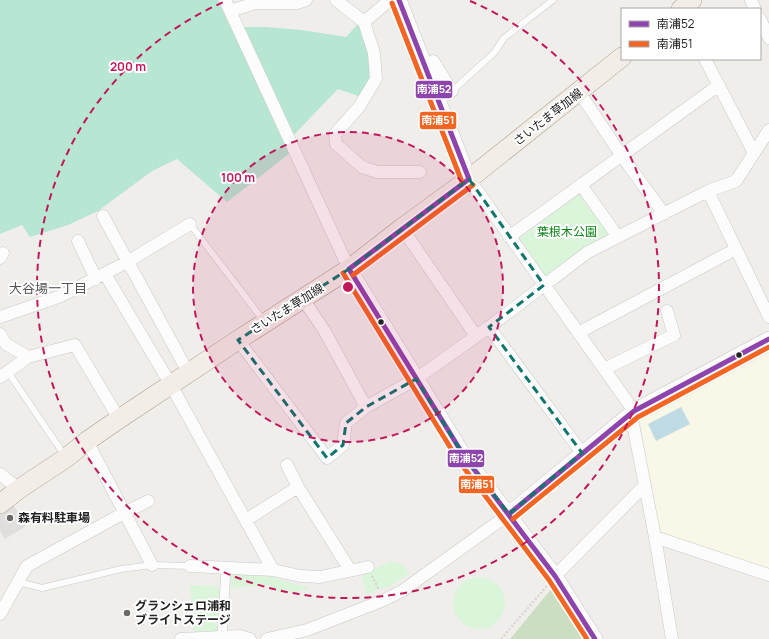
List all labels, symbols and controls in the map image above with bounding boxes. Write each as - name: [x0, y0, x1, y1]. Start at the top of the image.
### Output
- legend: [621, 8, 761, 60]
- text: 南浦52: [657, 15, 695, 32]
- text: 南浦51: [657, 35, 693, 52]
- text: 200 m: [110, 58, 146, 75]
- line badge: 南浦52: [415, 80, 453, 99]
- text: 南浦52: [417, 81, 451, 96]
- street label: さいたま草加線: [509, 84, 586, 149]
- line badge: 南浦51: [419, 111, 457, 130]
- text: 南浦51: [421, 112, 455, 127]
- text: 100 m: [221, 169, 255, 186]
- park label: 葉根木公園: [537, 223, 597, 240]
- district label: 大谷場一丁目: [9, 279, 87, 297]
- street label: さいたま草加線: [247, 279, 327, 338]
- centre of rings: [341, 280, 355, 294]
- unlabelled marker: [376, 317, 386, 327]
- unlabelled marker: [734, 350, 744, 360]
- line badge: 南浦52: [447, 449, 485, 468]
- text: 南浦52: [449, 450, 483, 465]
- line badge: 南浦51: [458, 475, 495, 494]
- text: 南浦51: [460, 476, 494, 491]
- place label: 森有料駐車場: [18, 509, 90, 526]
- marker: 森有料駐車場: [5, 513, 15, 523]
- place label: グランシェロ浦和 ブライトステージ: [135, 597, 231, 628]
- marker: グランシェロ浦和 ブライトステージ: [122, 608, 132, 618]

